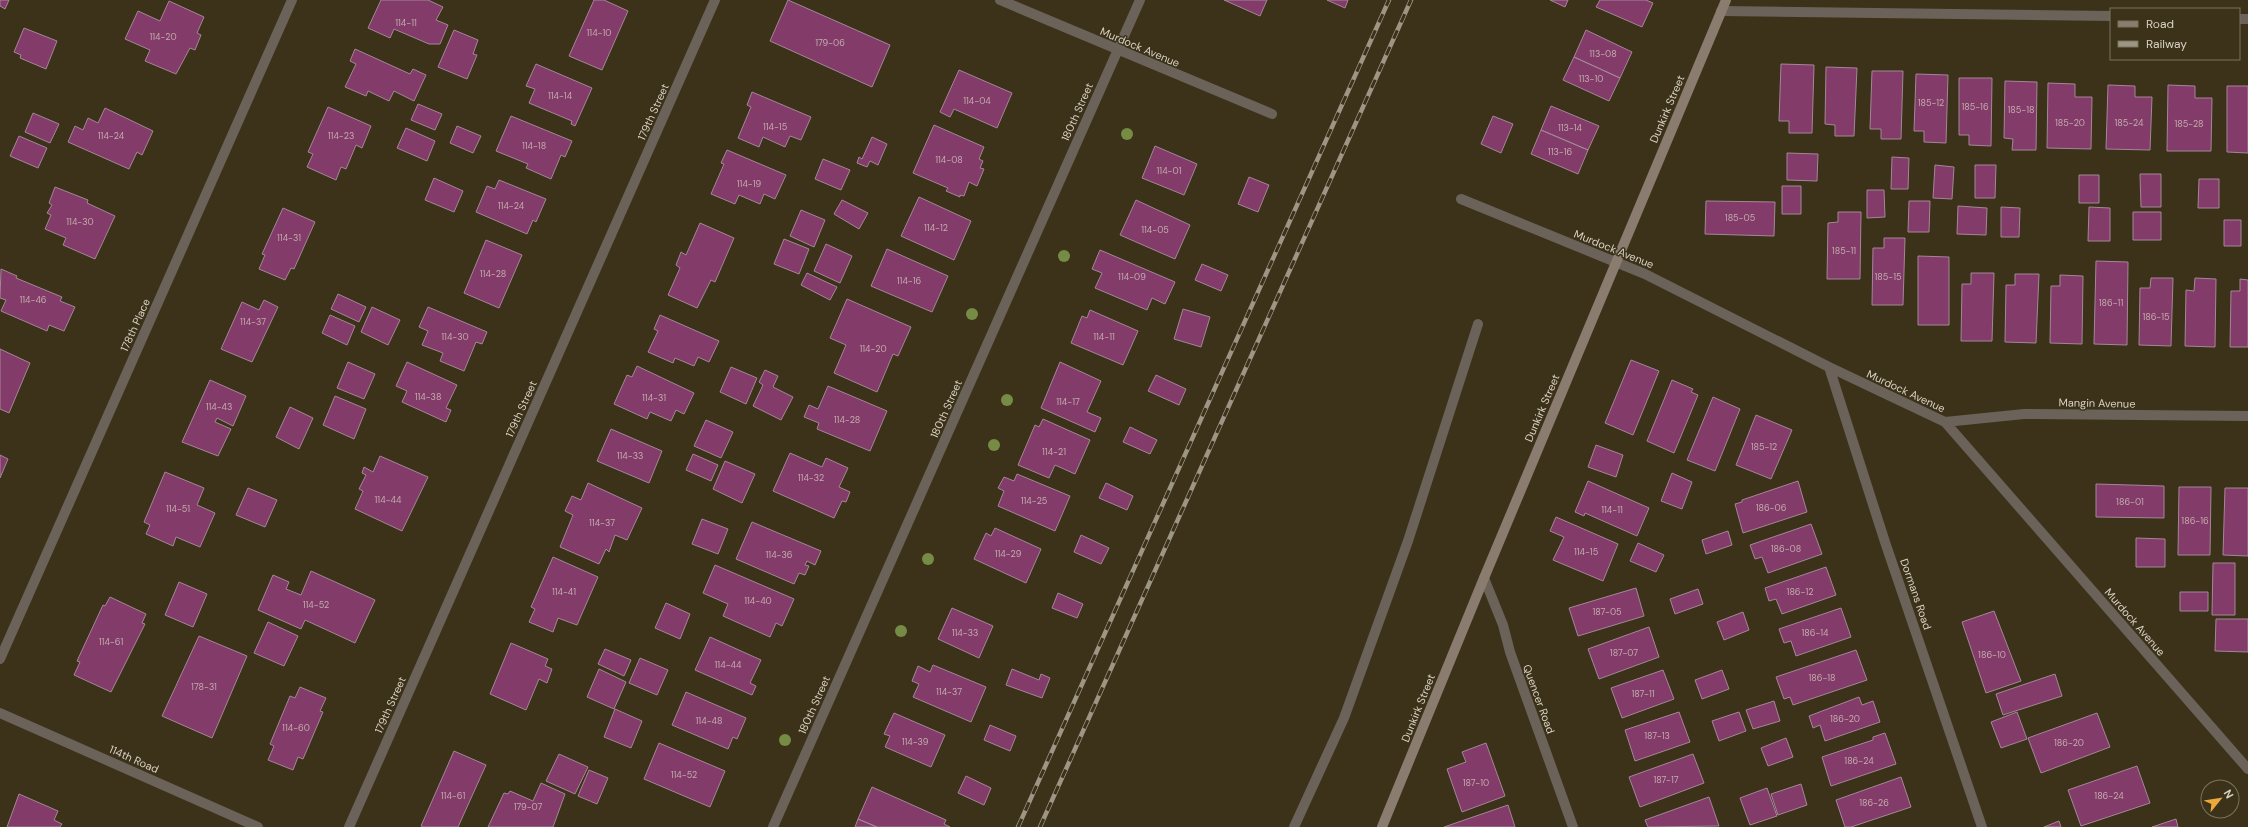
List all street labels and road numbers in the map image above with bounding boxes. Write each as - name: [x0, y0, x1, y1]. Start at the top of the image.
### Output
- street label: Murdock Avenue: [1098, 24, 1182, 70]
- street label: Dunkirk Street: [1646, 73, 1688, 145]
- street label: 179th Street: [634, 81, 672, 143]
- street label: 180th Street: [1058, 81, 1096, 143]
- street label: Murdock Avenue: [1572, 227, 1656, 271]
- street label: 178th Place: [117, 296, 153, 354]
- street label: Murdock Avenue: [1865, 367, 1947, 415]
- street label: Dunkirk Street: [1521, 372, 1563, 444]
- street label: 179th Street: [502, 378, 540, 440]
- street label: 180th Street: [927, 378, 965, 440]
- street label: Mangin Avenue: [2058, 395, 2136, 411]
- street label: Dormans Road: [1897, 557, 1935, 632]
- street label: Murdock Avenue: [2102, 585, 2168, 659]
- street label: Quencer Road: [1520, 663, 1558, 736]
- street label: Dunkirk Street: [1398, 672, 1438, 744]
- street label: 179th Street: [371, 674, 409, 736]
- street label: 180th Street: [795, 674, 833, 736]
- street label: 114th Road: [107, 742, 161, 776]

